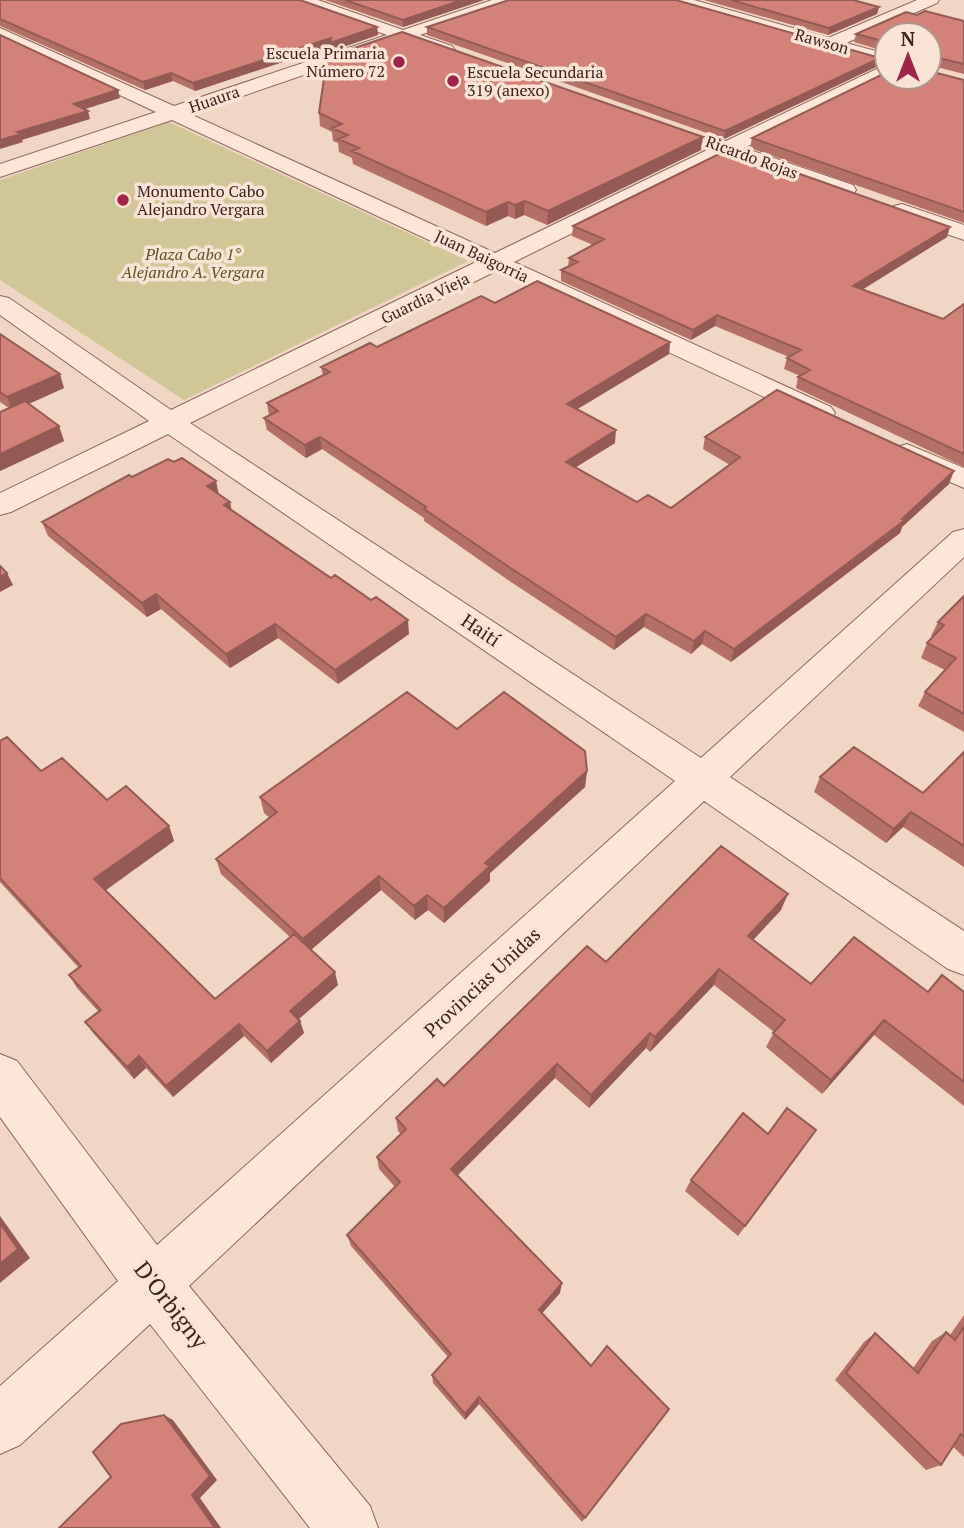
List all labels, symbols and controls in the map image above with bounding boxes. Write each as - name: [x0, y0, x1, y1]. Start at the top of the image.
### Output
- north arrow: [873, 21, 943, 91]
- street label: Rawson: [792, 23, 852, 59]
- text: N: [901, 26, 916, 51]
- place label: Escuela Primaria Número 72: [266, 42, 385, 82]
- marker: Escuela Primaria Número 72: [391, 54, 407, 70]
- place label: Escuela Secundaria 319 (anexo): [467, 61, 603, 101]
- marker: Escuela Secundaria 319 (anexo): [445, 73, 461, 89]
- street label: Huaura: [186, 80, 242, 118]
- street label: Ricardo Rojas: [703, 130, 801, 184]
- place label: Monumento Cabo Alejandro Vergara: [137, 180, 265, 220]
- marker: Monumento Cabo Alejandro Vergara: [115, 192, 131, 208]
- street label: Juan Baigorria: [431, 225, 533, 287]
- park label: Plaza Cabo 1° Alejandro A. Vergara: [120, 243, 265, 283]
- street label: Guardia Vieja: [377, 267, 473, 329]
- street label: Haití: [457, 608, 506, 652]
- street label: Provincias Unidas: [418, 921, 545, 1042]
- street label: D'Orbigny: [127, 1255, 216, 1355]

